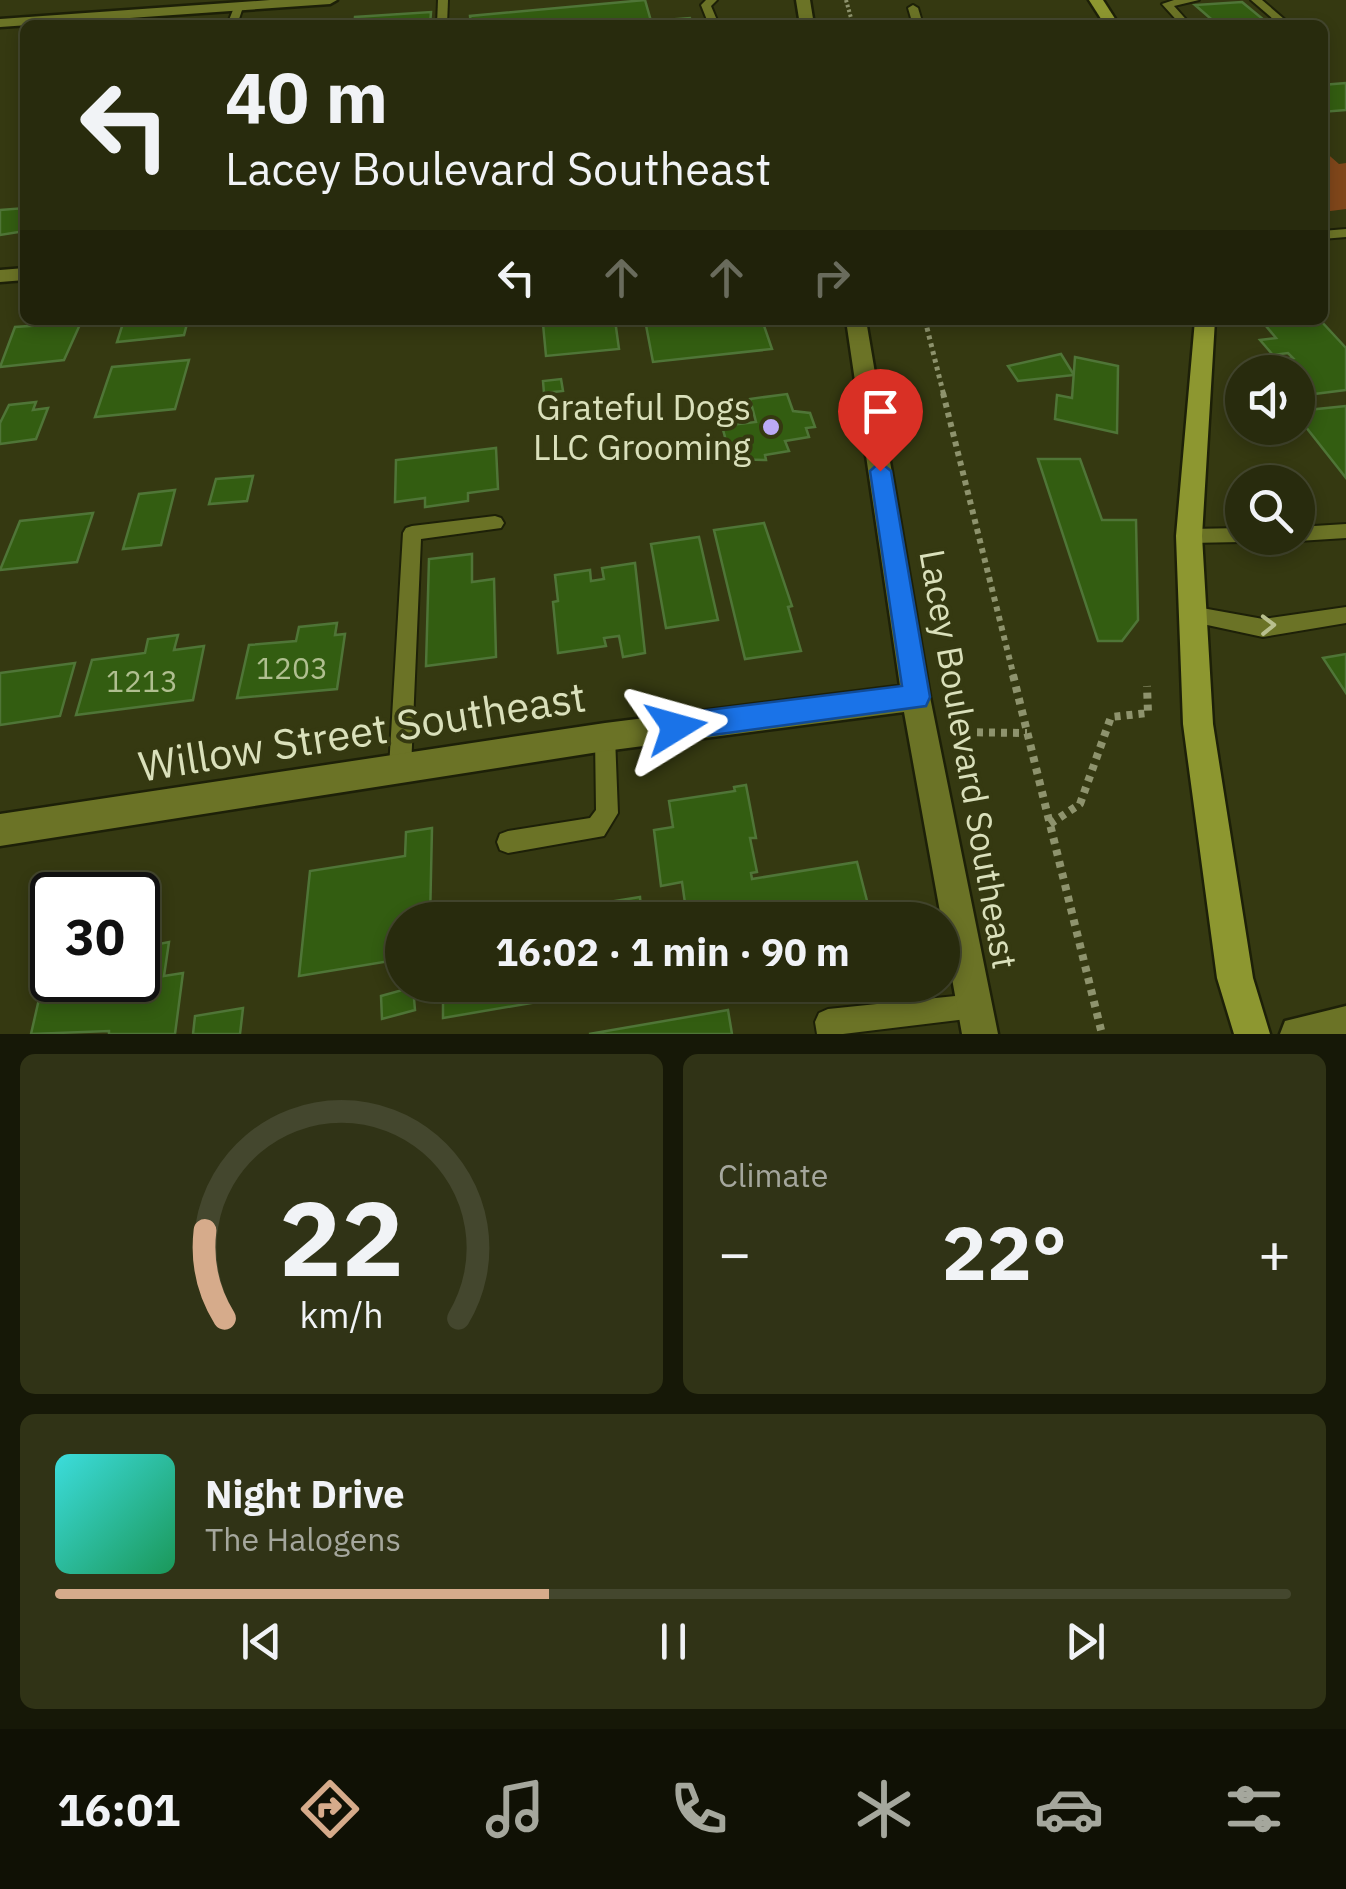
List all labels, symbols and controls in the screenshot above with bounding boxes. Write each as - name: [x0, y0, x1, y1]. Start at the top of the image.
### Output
- text: 40 m: [225, 51, 388, 142]
- icon: left: [60, 60, 190, 190]
- text: Lacey Boulevard Southeast: [225, 139, 771, 197]
- icon: left: [489, 250, 544, 305]
- icon: ahead: [594, 250, 649, 305]
- icon: ahead: [699, 250, 754, 305]
- icon: right: [804, 250, 859, 305]
- map controls: [1225, 355, 1315, 555]
- button: sound: [1225, 355, 1315, 445]
- pin: [838, 369, 923, 472]
- place label: Grateful Dogs LLC Grooming: [533, 384, 752, 470]
- icon: arrive: [853, 384, 908, 439]
- marker: Grateful Dogs LLC Grooming: [760, 416, 782, 438]
- button: search: [1225, 465, 1315, 555]
- street label: Lacey Boulevard Southeast: [909, 546, 1029, 972]
- one-way arrow: [1261, 614, 1276, 636]
- house number: 1203: [256, 648, 328, 687]
- house number: 1213: [106, 661, 178, 700]
- street label: Willow Street Southeast: [135, 668, 589, 794]
- position arrow: [624, 675, 728, 779]
- speed limit sign: 30: [30, 872, 160, 1002]
- text: 16:02 · 1 min · 90 m: [495, 927, 850, 976]
- text: Climate: [718, 1154, 828, 1196]
- text: 22: [279, 1169, 404, 1305]
- text: 22°: [942, 1203, 1067, 1301]
- text: −: [718, 1217, 751, 1288]
- text: +: [1258, 1217, 1291, 1288]
- text: km/h: [299, 1291, 384, 1338]
- text: Night Drive: [205, 1469, 405, 1518]
- text: The Halogens: [205, 1518, 401, 1560]
- icon: previous: [234, 1614, 289, 1669]
- icon: pause: [646, 1614, 701, 1669]
- icon: next: [1058, 1614, 1113, 1669]
- icon: directions: [295, 1774, 365, 1844]
- icon: music: [480, 1774, 550, 1844]
- icon: phone: [664, 1774, 734, 1844]
- icon: climate: [849, 1774, 919, 1844]
- icon: car: [1034, 1774, 1104, 1844]
- icon: filters: [1219, 1774, 1289, 1844]
- text: 16:01: [57, 1780, 180, 1838]

